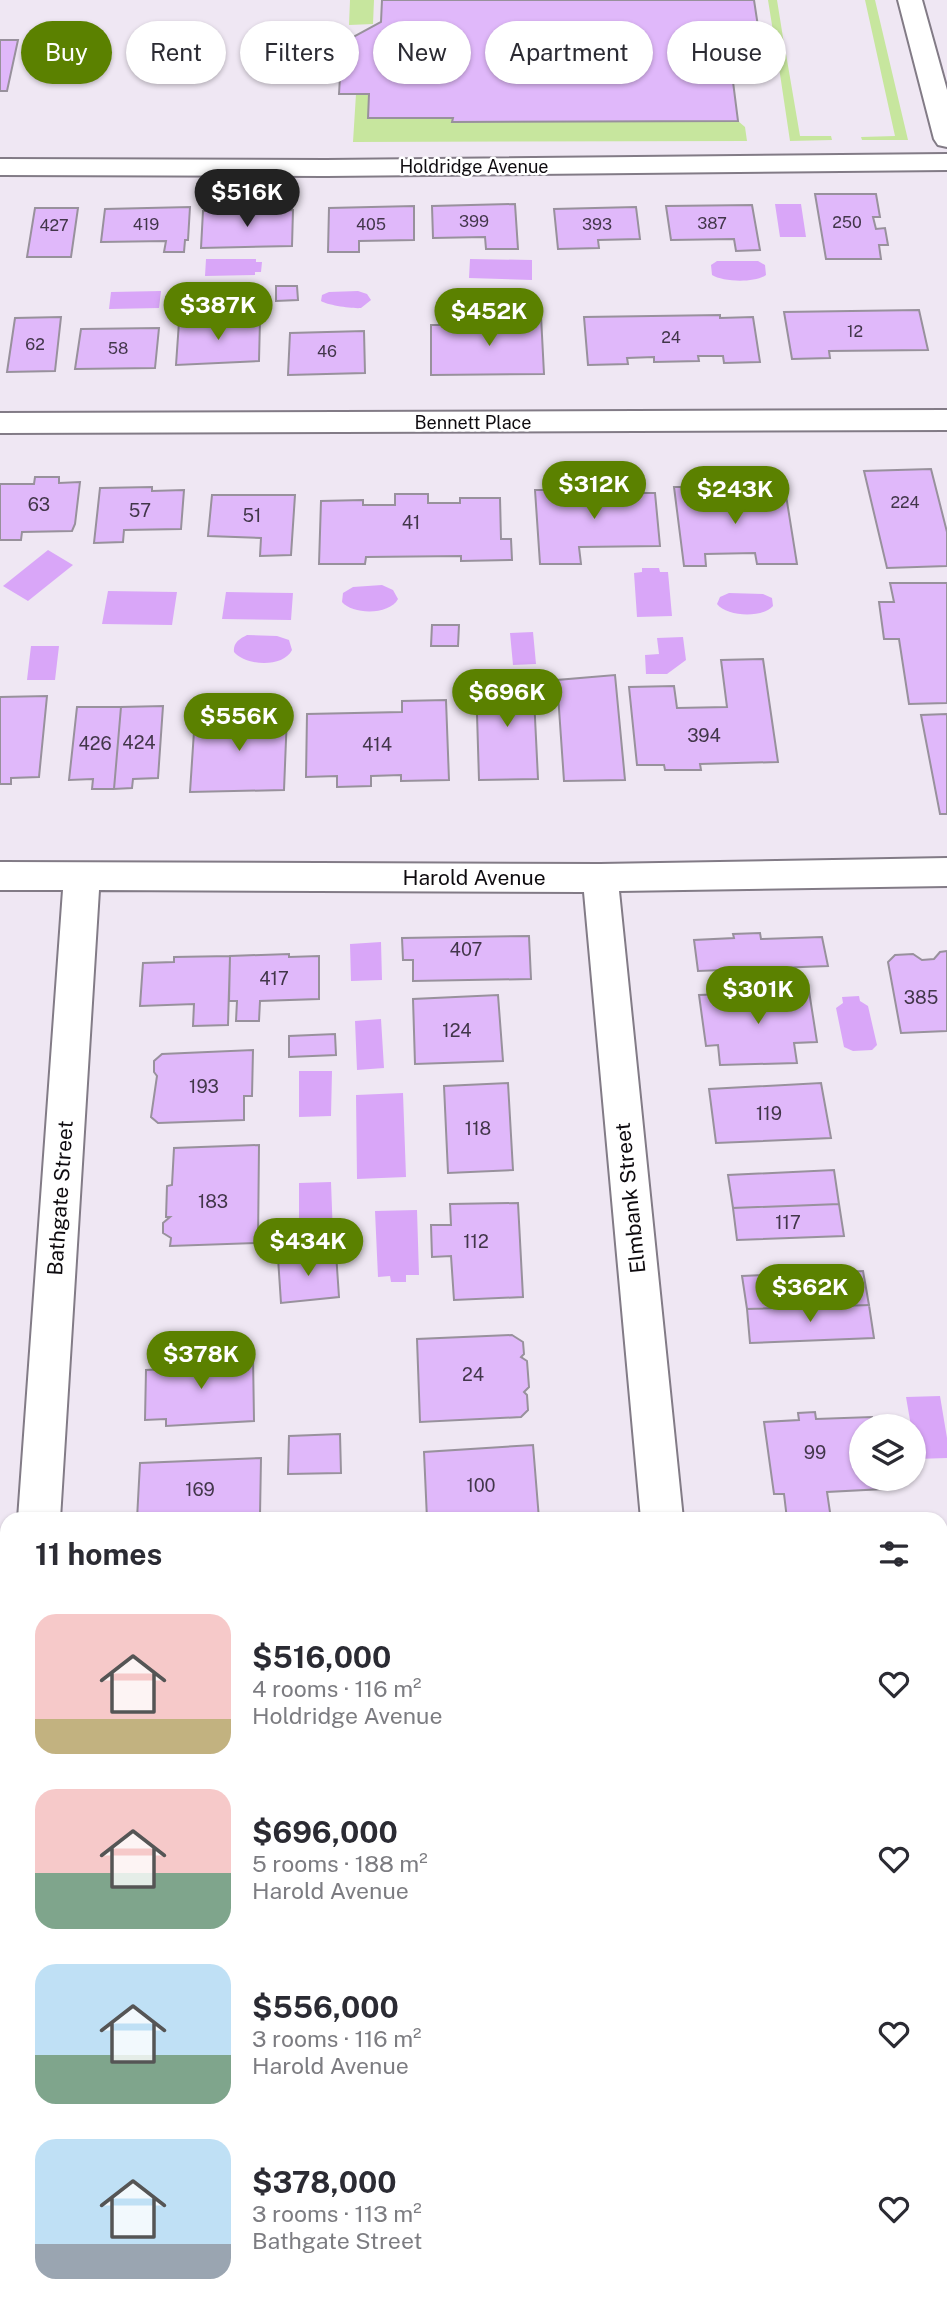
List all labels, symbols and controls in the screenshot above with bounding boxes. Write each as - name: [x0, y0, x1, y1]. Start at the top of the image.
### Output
- chip: Buy: [21, 21, 112, 84]
- chip: Rent: [126, 21, 226, 84]
- chip: Filters: [240, 21, 359, 84]
- chip: New: [373, 21, 471, 84]
- chip: Apartment: [485, 21, 653, 84]
- chip: House: [667, 21, 786, 84]
- street label: Holdridge Avenue: [399, 156, 549, 177]
- pin: $516K: [198, 170, 296, 229]
- text: $516K: [211, 178, 283, 205]
- house number: 399: [459, 212, 489, 231]
- house number: 250: [832, 213, 862, 232]
- house number: 387: [697, 214, 727, 233]
- house number: 419: [133, 215, 159, 234]
- house number: 405: [356, 215, 386, 234]
- house number: 393: [582, 215, 612, 234]
- house number: 427: [39, 216, 69, 235]
- pin: $387K: [169, 282, 267, 342]
- pin: $452K: [440, 288, 538, 348]
- text: $387K: [180, 291, 256, 318]
- text: $452K: [450, 297, 528, 324]
- house number: 12: [847, 322, 863, 341]
- house number: 24: [661, 328, 681, 347]
- house number: 62: [25, 335, 45, 354]
- house number: 58: [108, 339, 128, 358]
- house number: 46: [317, 342, 337, 361]
- street label: Bennett Place: [414, 412, 532, 433]
- pin: $312K: [545, 462, 643, 521]
- pin: $243K: [686, 466, 784, 526]
- text: $312K: [558, 470, 630, 497]
- text: $243K: [696, 475, 774, 502]
- house number: 224: [890, 493, 920, 512]
- house number: 63: [28, 494, 50, 515]
- house number: 57: [129, 500, 151, 521]
- house number: 51: [243, 505, 261, 526]
- house number: 41: [402, 512, 420, 533]
- pin: $696K: [458, 670, 556, 729]
- text: $696K: [468, 678, 546, 705]
- pin: $556K: [190, 694, 288, 753]
- text: $556K: [200, 702, 278, 729]
- house number: 394: [687, 725, 721, 746]
- house number: 424: [122, 732, 156, 753]
- house number: 426: [78, 733, 112, 754]
- house number: 414: [362, 734, 392, 755]
- street label: Harold Avenue: [402, 865, 546, 890]
- house number: 407: [450, 939, 482, 960]
- pin: $301K: [709, 967, 807, 1026]
- house number: 417: [259, 968, 289, 989]
- text: $301K: [722, 975, 794, 1002]
- house number: 385: [904, 987, 938, 1008]
- house number: 124: [442, 1020, 472, 1041]
- house number: 193: [189, 1076, 219, 1097]
- house number: 119: [756, 1103, 782, 1124]
- house number: 118: [465, 1118, 491, 1139]
- street label: Bathgate Street: [42, 1120, 78, 1276]
- street label: Elmbank Street: [610, 1121, 650, 1275]
- house number: 183: [198, 1191, 228, 1212]
- house number: 117: [775, 1212, 801, 1233]
- pin: $434K: [259, 1218, 357, 1278]
- text: $434K: [269, 1227, 347, 1254]
- house number: 112: [463, 1231, 489, 1252]
- pin: $362K: [761, 1264, 859, 1324]
- text: $362K: [771, 1273, 849, 1300]
- pin: $378K: [152, 1332, 250, 1391]
- text: $378K: [163, 1340, 239, 1367]
- house number: 24: [462, 1364, 484, 1385]
- map controls: [849, 1414, 926, 1491]
- button: layers: [849, 1414, 926, 1491]
- house number: 99: [804, 1442, 826, 1463]
- house number: 100: [466, 1475, 496, 1496]
- house number: 169: [185, 1479, 215, 1500]
- icon: filters: [875, 1535, 913, 1573]
- text: 11 homes: [35, 1536, 162, 1572]
- text: $516,000: [252, 1639, 391, 1675]
- icon: home: [91, 1642, 175, 1726]
- icon: heart: [875, 1665, 913, 1703]
- text: 4 rooms · 116 m²: [252, 1675, 421, 1702]
- text: Holdridge Avenue: [252, 1702, 443, 1729]
- text: $696,000: [252, 1814, 398, 1850]
- icon: home: [91, 1817, 175, 1901]
- icon: heart: [875, 1840, 913, 1878]
- text: 5 rooms · 188 m²: [252, 1850, 428, 1877]
- text: Harold Avenue: [252, 1877, 409, 1904]
- text: $556,000: [252, 1989, 399, 2025]
- icon: home: [91, 1992, 175, 2076]
- icon: heart: [875, 2015, 913, 2053]
- text: 3 rooms · 116 m²: [252, 2025, 422, 2052]
- text: Harold Avenue: [252, 2052, 409, 2079]
- text: $378,000: [252, 2164, 397, 2200]
- icon: home: [91, 2167, 175, 2251]
- icon: heart: [875, 2190, 913, 2228]
- text: 3 rooms · 113 m²: [252, 2200, 422, 2227]
- text: Bathgate Street: [252, 2227, 422, 2254]

